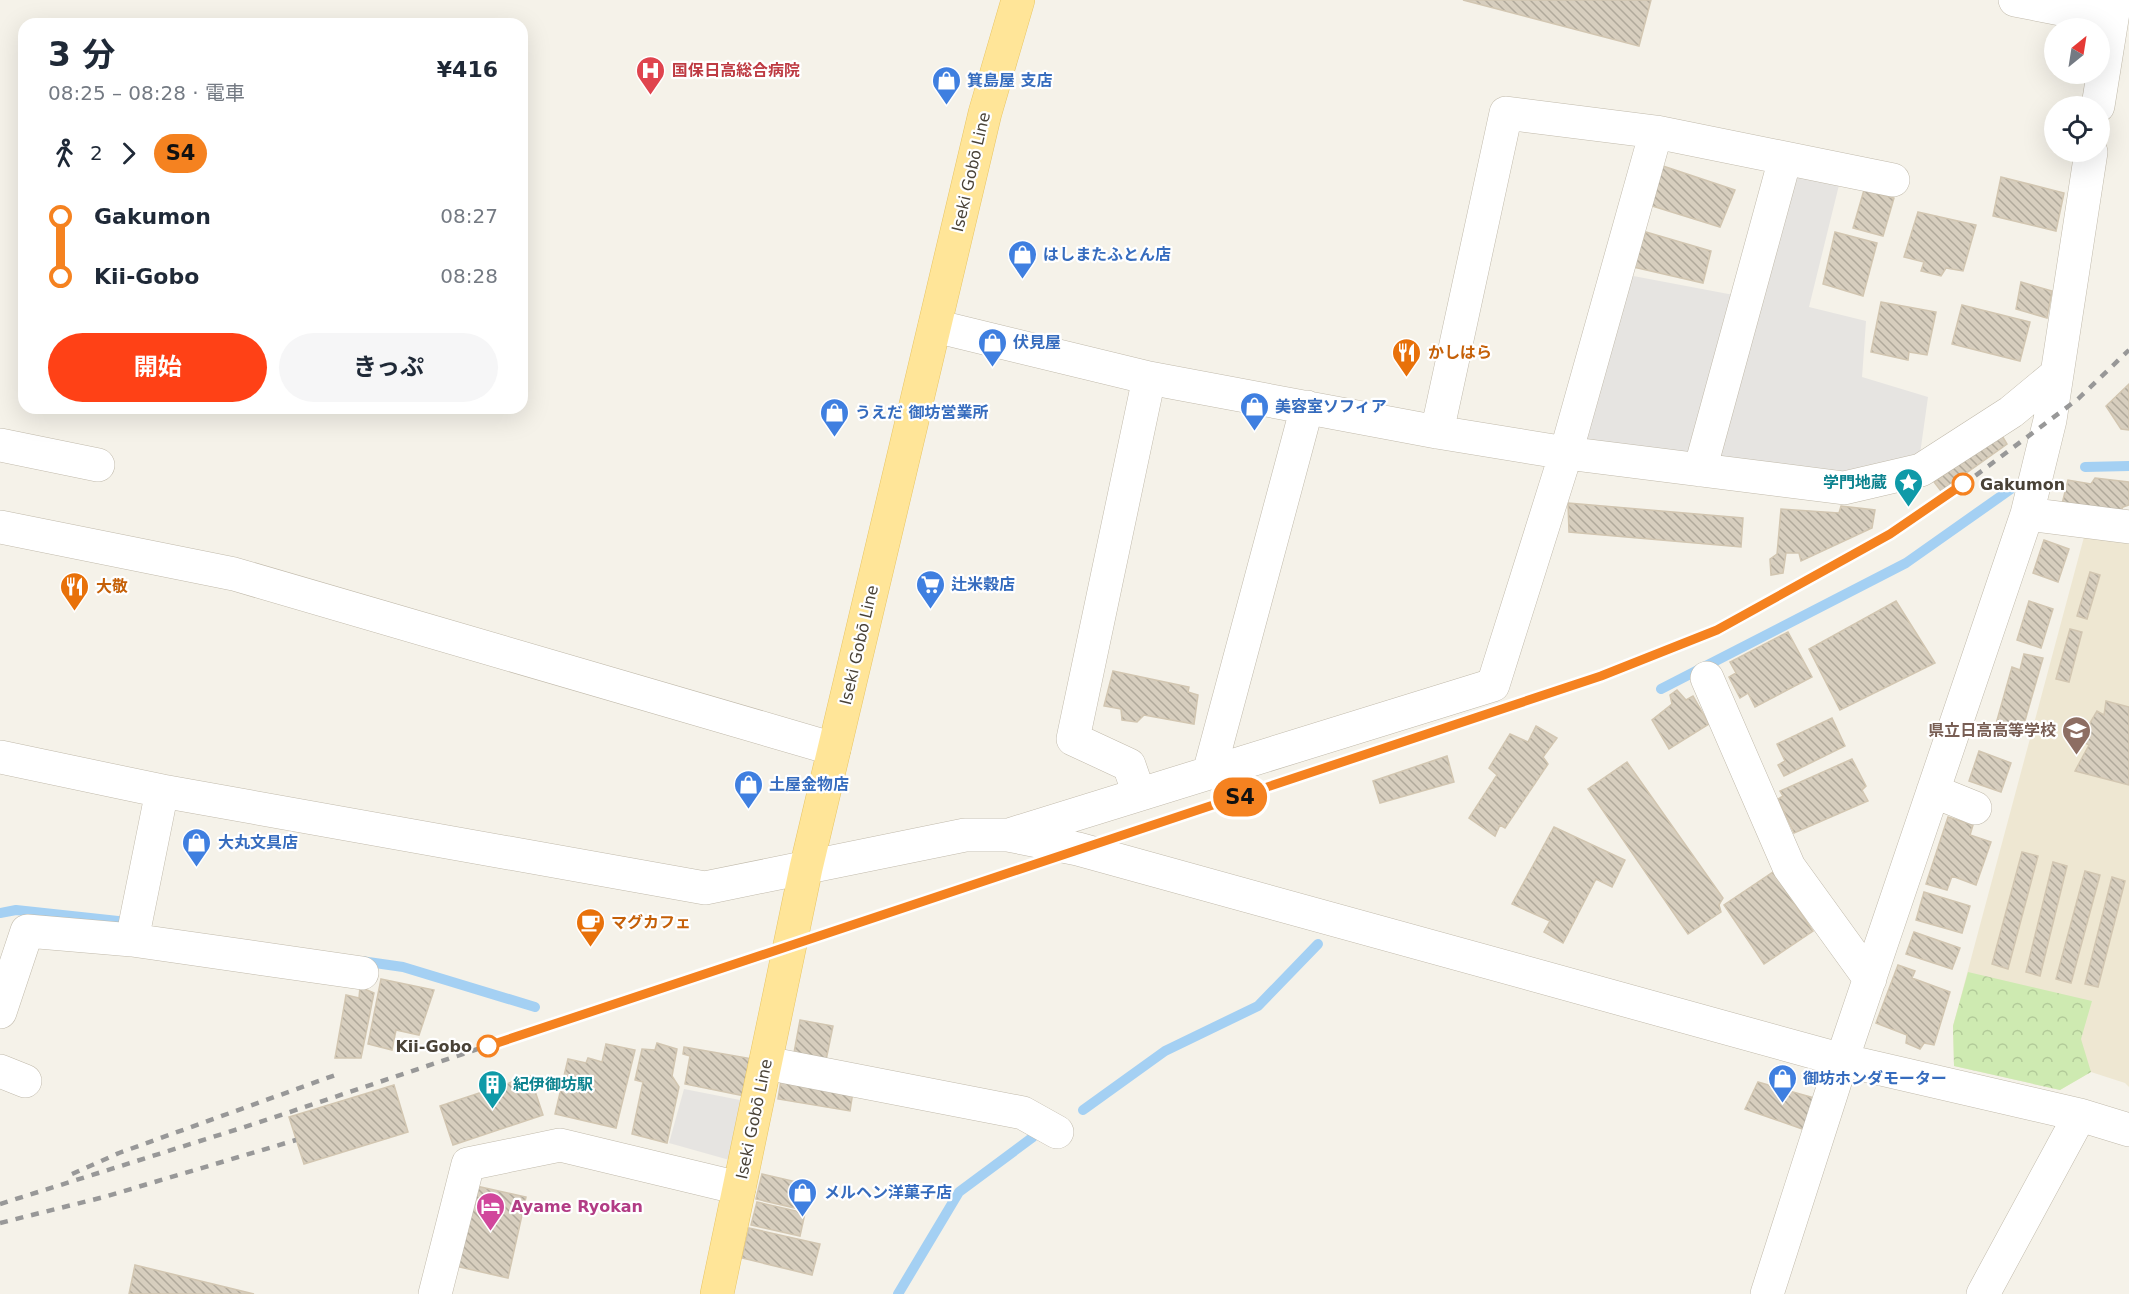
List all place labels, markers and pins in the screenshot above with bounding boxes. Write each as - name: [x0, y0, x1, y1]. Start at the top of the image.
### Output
- hospital icon: 国保日高総合病院: [635, 54, 667, 96]
- place label: 国保日高総合病院: [672, 61, 800, 80]
- shop icon: 箕島屋 支店: [930, 64, 962, 106]
- place label: 箕島屋 支店: [967, 71, 1053, 90]
- shop icon: はしまたふとん店: [1006, 238, 1038, 280]
- place label: はしまたふとん店: [1043, 245, 1171, 264]
- shop icon: 伏見屋: [976, 326, 1008, 368]
- place label: 伏見屋: [1013, 333, 1061, 352]
- restaurant icon: かしはら: [1391, 336, 1423, 378]
- place label: かしはら: [1428, 343, 1492, 362]
- shop icon: 美容室ソフィア: [1238, 390, 1270, 432]
- shop icon: うえだ 御坊営業所: [818, 396, 850, 438]
- place label: 美容室ソフィア: [1275, 397, 1387, 416]
- place label: うえだ 御坊営業所: [855, 403, 989, 422]
- place icon: 学門地蔵: [1892, 466, 1924, 508]
- place label: 学門地蔵: [1823, 473, 1887, 492]
- marker: Gakumon: [1952, 473, 1974, 495]
- place label: Gakumon: [1980, 475, 2065, 494]
- supermarket icon: 辻米穀店: [914, 568, 946, 610]
- restaurant icon: 大敬: [59, 570, 91, 612]
- place label: 辻米穀店: [951, 575, 1015, 594]
- place label: 大敬: [96, 577, 128, 596]
- school or university icon: 県立日高高等学校: [2061, 714, 2093, 756]
- place label: 県立日高高等学校: [1928, 721, 2056, 740]
- shop icon: 土屋金物店: [732, 768, 764, 810]
- place label: 土屋金物店: [769, 775, 849, 794]
- shop icon: 大丸文具店: [181, 826, 213, 868]
- place label: 大丸文具店: [218, 833, 298, 852]
- cafe icon: マグカフェ: [574, 906, 606, 948]
- place label: マグカフェ: [611, 913, 691, 932]
- marker: Kii-Gobo: [477, 1035, 499, 1057]
- place label: Kii-Gobo: [395, 1037, 472, 1056]
- shop icon: 御坊ホンダモーター: [1766, 1062, 1798, 1104]
- building icon: 紀伊御坊駅: [476, 1068, 508, 1110]
- place label: 御坊ホンダモーター: [1803, 1069, 1947, 1088]
- place label: 紀伊御坊駅: [513, 1075, 593, 1094]
- shop icon: メルヘン洋菓子店: [787, 1176, 819, 1218]
- place label: メルヘン洋菓子店: [824, 1183, 952, 1202]
- hotel icon: Ayame Ryokan: [474, 1190, 506, 1232]
- place label: Ayame Ryokan: [511, 1197, 643, 1216]

